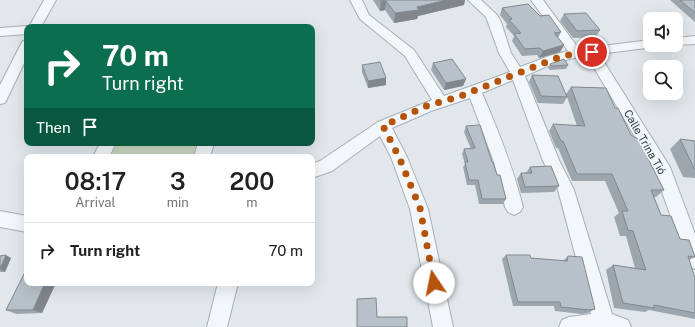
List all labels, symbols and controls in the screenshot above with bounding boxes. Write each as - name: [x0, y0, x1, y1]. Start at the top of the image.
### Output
- map controls: [643, 12, 683, 100]
- button: sound: [643, 12, 683, 52]
- pin: [575, 35, 609, 69]
- text: 70 m: [102, 39, 169, 72]
- icon: right: [36, 40, 88, 92]
- icon: arrive: [581, 41, 603, 63]
- button: search: [643, 60, 683, 100]
- text: Turn right: [102, 73, 184, 94]
- street label: Calle Trina Tió: [622, 108, 668, 176]
- icon: arrive: [79, 116, 101, 138]
- text: Then: [36, 119, 71, 136]
- text: 08:17: [65, 167, 126, 195]
- text: 3: [170, 167, 186, 195]
- text: 200: [229, 167, 274, 195]
- text: Arrival: [75, 195, 115, 210]
- text: min: [167, 195, 189, 210]
- text: m: [246, 195, 258, 210]
- icon: right: [36, 240, 58, 262]
- text: Turn right: [70, 242, 140, 259]
- text: 70 m: [268, 242, 303, 259]
- position arrow: [413, 262, 455, 304]

